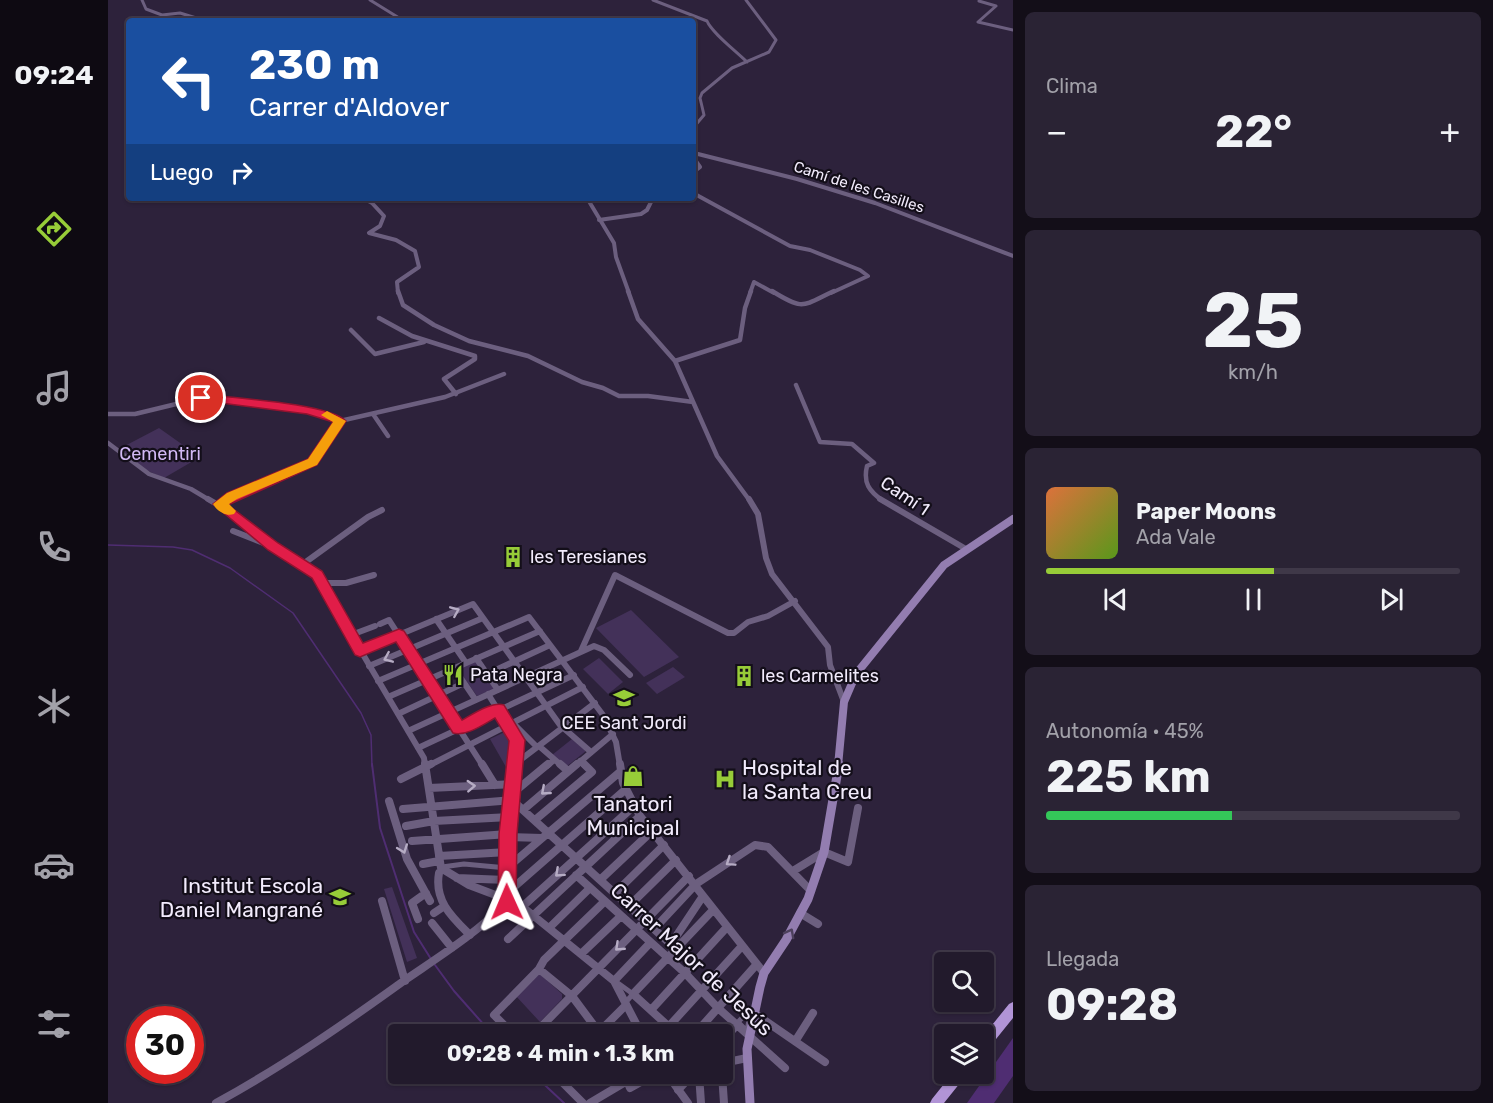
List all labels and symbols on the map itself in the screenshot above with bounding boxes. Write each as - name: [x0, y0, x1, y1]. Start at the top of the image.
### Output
- street label: Camí de les Casilles: [791, 157, 927, 217]
- pin: [175, 372, 226, 423]
- park label: Cementiri: [119, 443, 201, 465]
- street label: Camí 1: [876, 472, 934, 520]
- building icon: les Teresianes: [501, 545, 525, 569]
- place label: les Teresianes: [530, 546, 647, 568]
- one-way arrow: [449, 606, 460, 618]
- one-way arrow: [384, 651, 395, 663]
- restaurant icon: Pata Negra: [441, 663, 465, 687]
- place label: Pata Negra: [470, 664, 563, 686]
- building icon: les Carmelites: [732, 664, 756, 688]
- place label: les Carmelites: [761, 665, 879, 687]
- school or university icon: CEE Sant Jordi: [612, 686, 636, 710]
- place label: CEE Sant Jordi: [561, 712, 687, 734]
- place label: Hospital de la Santa Creu: [742, 755, 872, 804]
- shop icon: Tanatori Municipal: [621, 764, 645, 788]
- hospital icon: Hospital de la Santa Creu: [713, 767, 737, 791]
- one-way arrow: [467, 780, 476, 793]
- one-way arrow: [541, 783, 552, 794]
- place label: Tanatori Municipal: [586, 791, 680, 840]
- one-way arrow: [396, 843, 408, 854]
- one-way arrow: [726, 855, 737, 866]
- one-way arrow: [556, 866, 566, 877]
- position arrow: [475, 870, 539, 934]
- place label: Institut Escola Daniel Mangrané: [160, 873, 323, 922]
- street label: Carrer Major de Jesús: [606, 877, 778, 1041]
- school or university icon: Institut Escola Daniel Mangrané: [328, 885, 352, 909]
- one-way arrow: [783, 928, 794, 939]
- one-way arrow: [615, 940, 625, 951]
- speed limit sign: 30: [126, 1006, 204, 1084]

